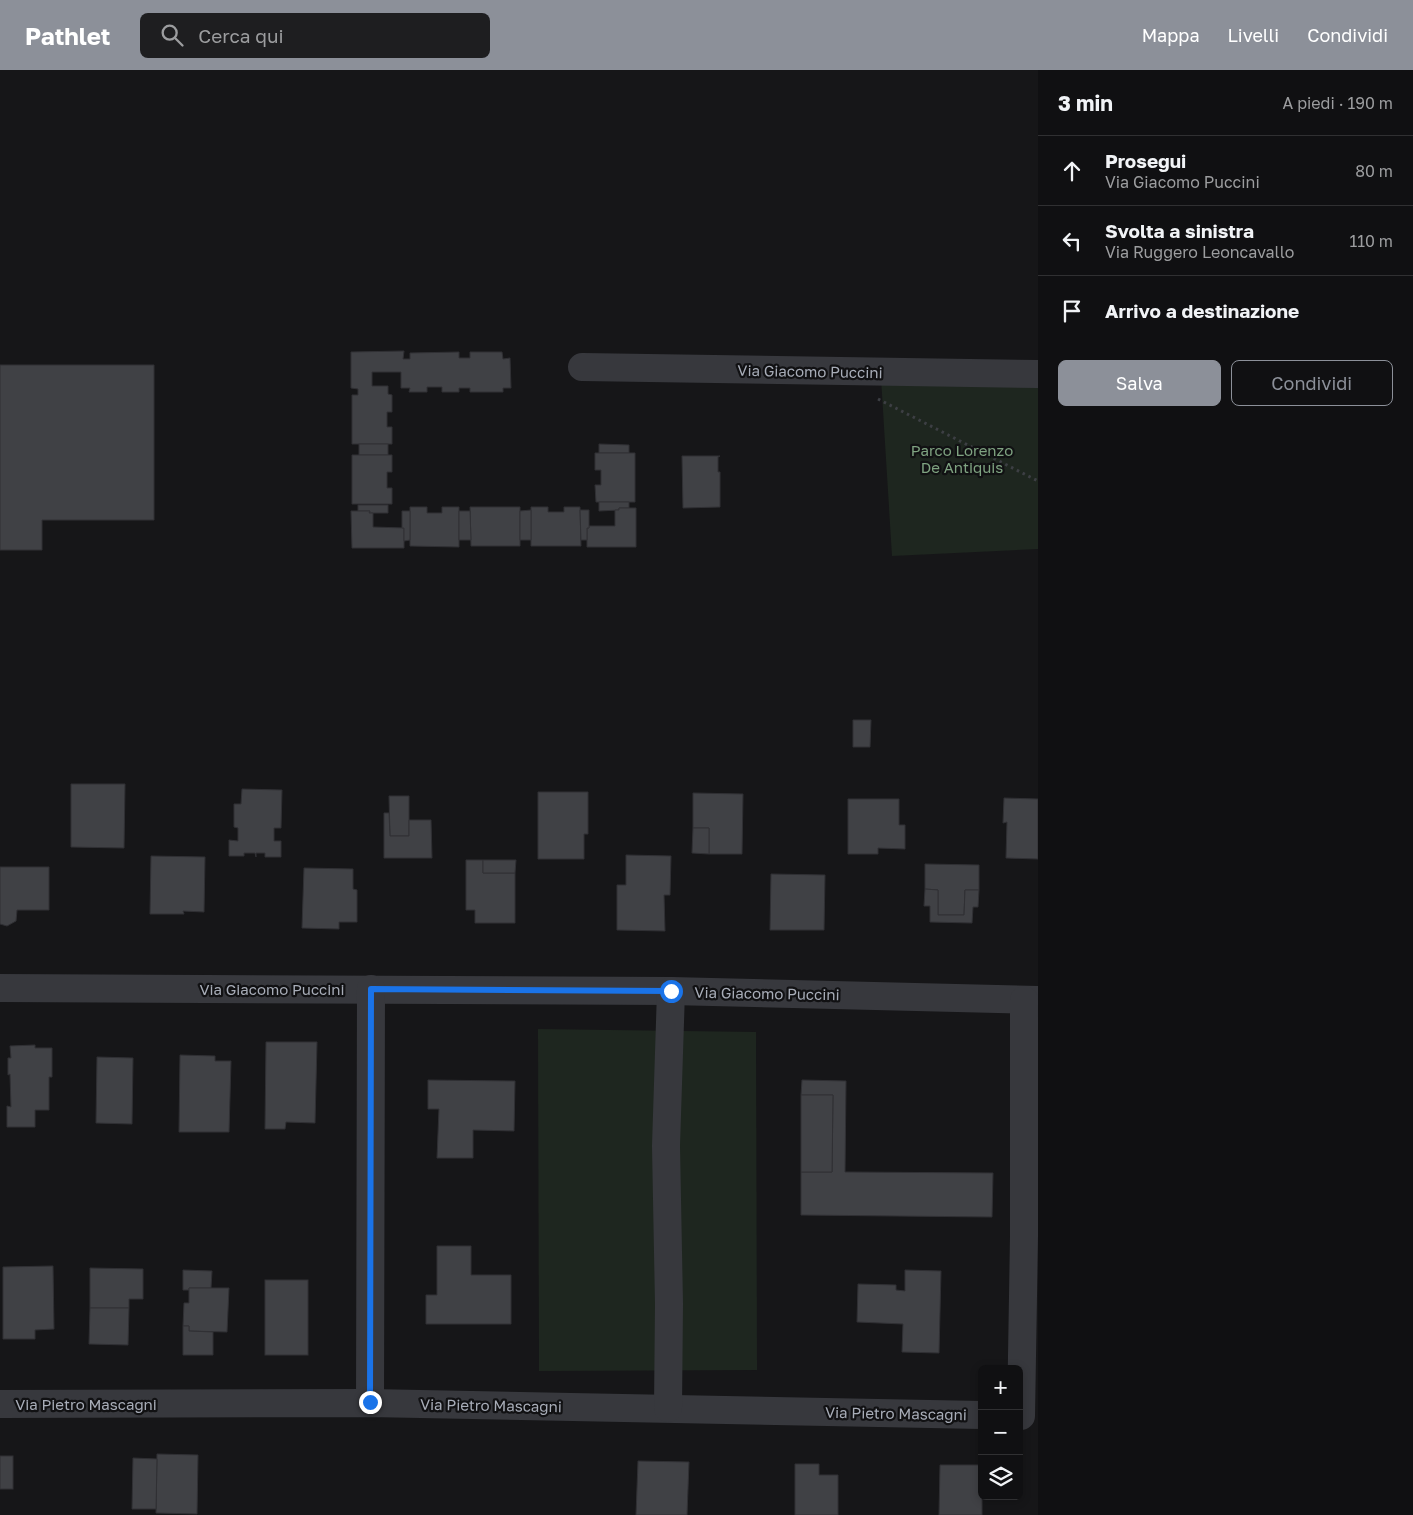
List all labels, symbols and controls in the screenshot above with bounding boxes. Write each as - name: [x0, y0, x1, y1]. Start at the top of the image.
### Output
- search box: [140, 13, 490, 58]
- text: Pathlet: [25, 21, 110, 50]
- icon: search: [158, 21, 186, 49]
- text: Cerca qui: [198, 24, 284, 47]
- text: Mappa: [1142, 24, 1200, 46]
- text: Livelli: [1228, 24, 1279, 46]
- text: Condividi: [1307, 24, 1388, 46]
- text: 3 min: [1058, 90, 1113, 116]
- text: A piedi · 190 m: [1282, 93, 1393, 113]
- text: Prosegui: [1105, 149, 1186, 172]
- icon: ahead: [1058, 157, 1086, 185]
- text: 80 m: [1355, 161, 1393, 181]
- text: Via Giacomo Puccini: [1105, 172, 1260, 192]
- text: Svolta a sinistra: [1105, 219, 1254, 242]
- icon: left: [1058, 227, 1086, 255]
- text: 110 m: [1349, 231, 1393, 251]
- text: Via Ruggero Leoncavallo: [1105, 242, 1294, 262]
- icon: arrive: [1058, 297, 1086, 325]
- text: Arrivo a destinazione: [1105, 299, 1299, 322]
- button: Salva: [1058, 360, 1221, 406]
- button: Condividi: [1231, 360, 1393, 406]
- street label: Via Giacomo Puccini: [737, 361, 883, 381]
- park label: Parco Lorenzo De Antiquis: [911, 441, 1013, 476]
- street label: Via Giacomo Puccini: [199, 980, 345, 998]
- route start: [660, 980, 683, 1003]
- street label: Via Giacomo Puccini: [694, 983, 840, 1003]
- map controls: [978, 1365, 1023, 1500]
- button: +: [978, 1365, 1023, 1410]
- route end: [359, 1391, 382, 1414]
- street label: Via Pietro Mascagni: [15, 1395, 157, 1413]
- street label: Via Pietro Mascagni: [420, 1395, 562, 1415]
- street label: Via Pietro Mascagni: [825, 1403, 967, 1423]
- button: −: [978, 1410, 1023, 1455]
- button: layers: [978, 1455, 1023, 1500]

